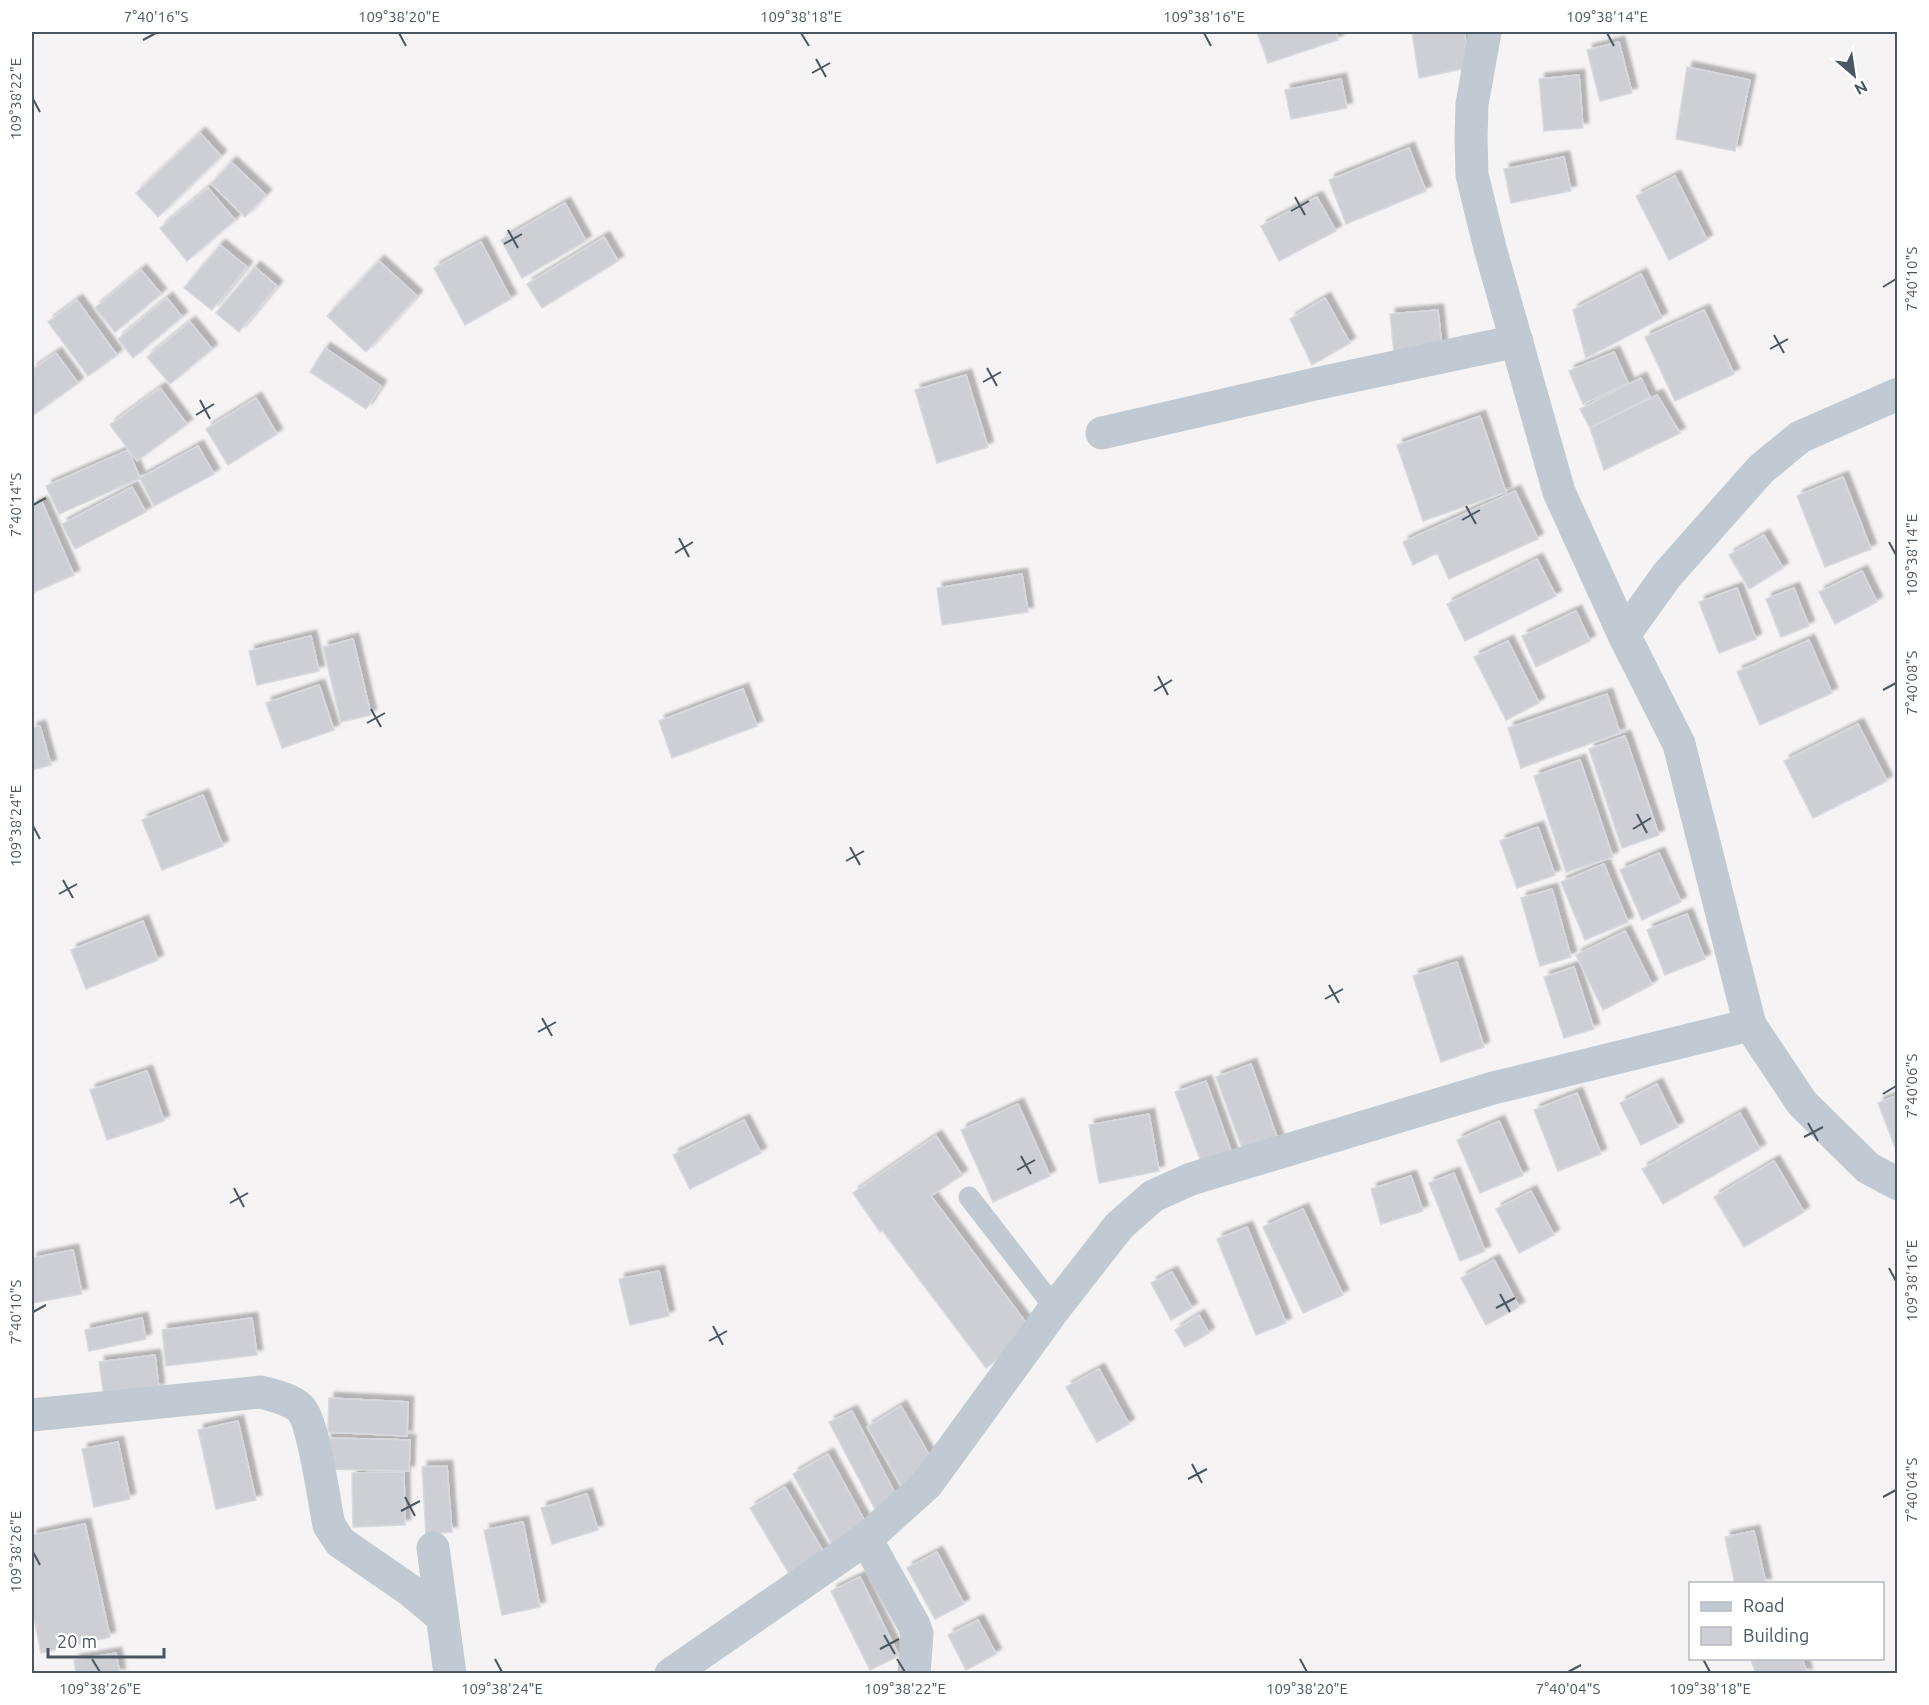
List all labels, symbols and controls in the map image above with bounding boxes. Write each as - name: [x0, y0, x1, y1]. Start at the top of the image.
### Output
- text: 7°40'16"S: [124, 8, 188, 25]
- text: 109°38'20"E: [358, 8, 440, 25]
- text: 109°38'18"E: [760, 8, 842, 25]
- text: 109°38'16"E: [1163, 8, 1245, 25]
- text: 109°38'14"E: [1566, 8, 1648, 25]
- north arrow: [1824, 45, 1884, 105]
- text: 109°38'22"E: [7, 58, 24, 140]
- text: N: [1852, 77, 1871, 99]
- text: 7°40'10"S: [1903, 247, 1920, 311]
- text: 7°40'14"S: [7, 473, 24, 537]
- text: 109°38'14"E: [1903, 514, 1920, 596]
- text: 7°40'08"S: [1903, 651, 1920, 715]
- text: 109°38'24"E: [7, 785, 24, 867]
- text: 7°40'06"S: [1903, 1054, 1920, 1118]
- text: 109°38'16"E: [1903, 1240, 1920, 1322]
- text: 7°40'10"S: [7, 1280, 24, 1344]
- text: 7°40'04"S: [1903, 1458, 1920, 1522]
- text: 109°38'26"E: [7, 1511, 24, 1593]
- legend: [1689, 1582, 1884, 1660]
- text: Road: [1743, 1595, 1785, 1615]
- scale bar: [48, 1621, 164, 1659]
- text: Building: [1743, 1625, 1809, 1645]
- text: 20 m: [57, 1631, 97, 1651]
- text: 109°38'26"E: [59, 1680, 141, 1697]
- text: 109°38'24"E: [461, 1680, 543, 1697]
- text: 109°38'22"E: [864, 1680, 946, 1697]
- text: 109°38'20"E: [1266, 1680, 1348, 1697]
- text: 7°40'04"S: [1536, 1680, 1600, 1697]
- text: 109°38'18"E: [1669, 1680, 1751, 1697]

